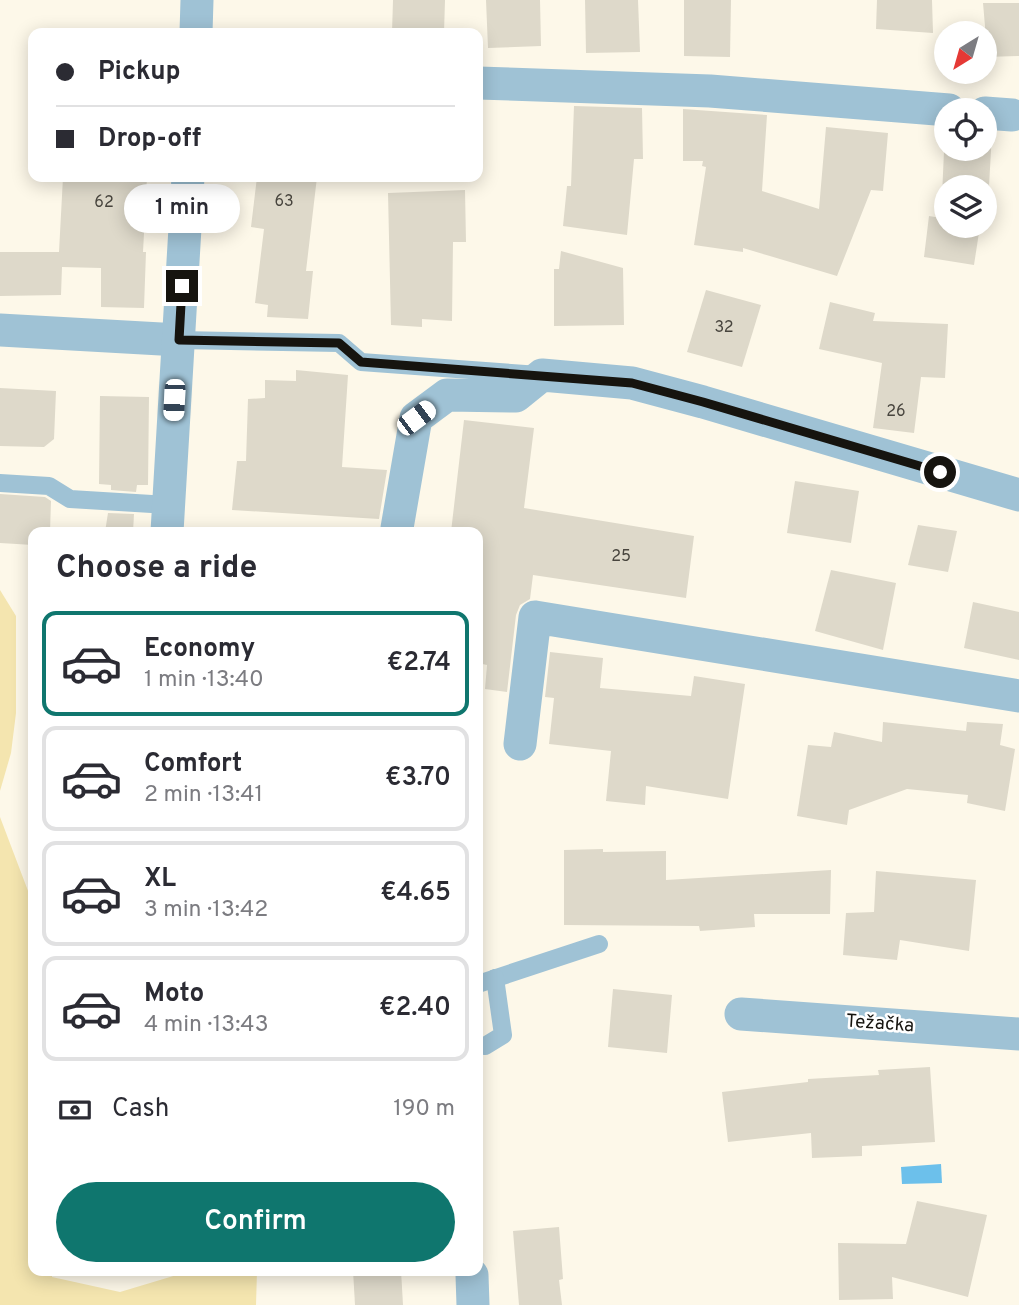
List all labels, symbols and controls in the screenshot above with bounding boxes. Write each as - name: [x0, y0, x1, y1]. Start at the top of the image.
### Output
- north arrow: [934, 21, 998, 84]
- map controls: [934, 21, 997, 238]
- text: Pickup: [98, 56, 181, 89]
- button: locate: [934, 98, 997, 161]
- text: Drop-off: [98, 123, 201, 156]
- button: layers: [934, 175, 997, 238]
- callout: 1 min: [124, 184, 240, 233]
- house number: 63: [274, 192, 294, 212]
- house number: 62: [94, 193, 114, 213]
- text: 1 min: [155, 194, 209, 223]
- route end: [166, 270, 198, 302]
- house number: 32: [714, 318, 734, 338]
- car: [163, 378, 186, 422]
- car: [393, 397, 440, 439]
- house number: 26: [886, 402, 906, 422]
- route start: [924, 456, 956, 488]
- house number: 25: [611, 547, 631, 567]
- text: Choose a ride: [56, 549, 257, 589]
- icon: car: [60, 632, 123, 695]
- text: Economy: [144, 633, 255, 666]
- text: €2.74: [387, 647, 451, 680]
- text: 1 min · 13:40: [144, 666, 264, 695]
- icon: car: [60, 747, 123, 810]
- text: Comfort: [144, 748, 242, 781]
- text: €3.70: [385, 762, 451, 795]
- text: 2 min · 13:41: [144, 781, 263, 810]
- icon: car: [60, 862, 123, 925]
- text: XL: [144, 863, 176, 896]
- text: €4.65: [380, 877, 451, 910]
- text: 3 min · 13:42: [144, 896, 268, 925]
- icon: car: [60, 977, 123, 1040]
- text: Moto: [144, 978, 204, 1011]
- text: €2.40: [379, 992, 451, 1025]
- street label: Težačka: [845, 1010, 915, 1038]
- text: 4 min · 13:43: [144, 1011, 269, 1040]
- icon: cash: [56, 1091, 94, 1129]
- text: Cash: [112, 1093, 169, 1126]
- text: 190 m: [393, 1095, 455, 1124]
- button: Confirm: [56, 1182, 455, 1262]

